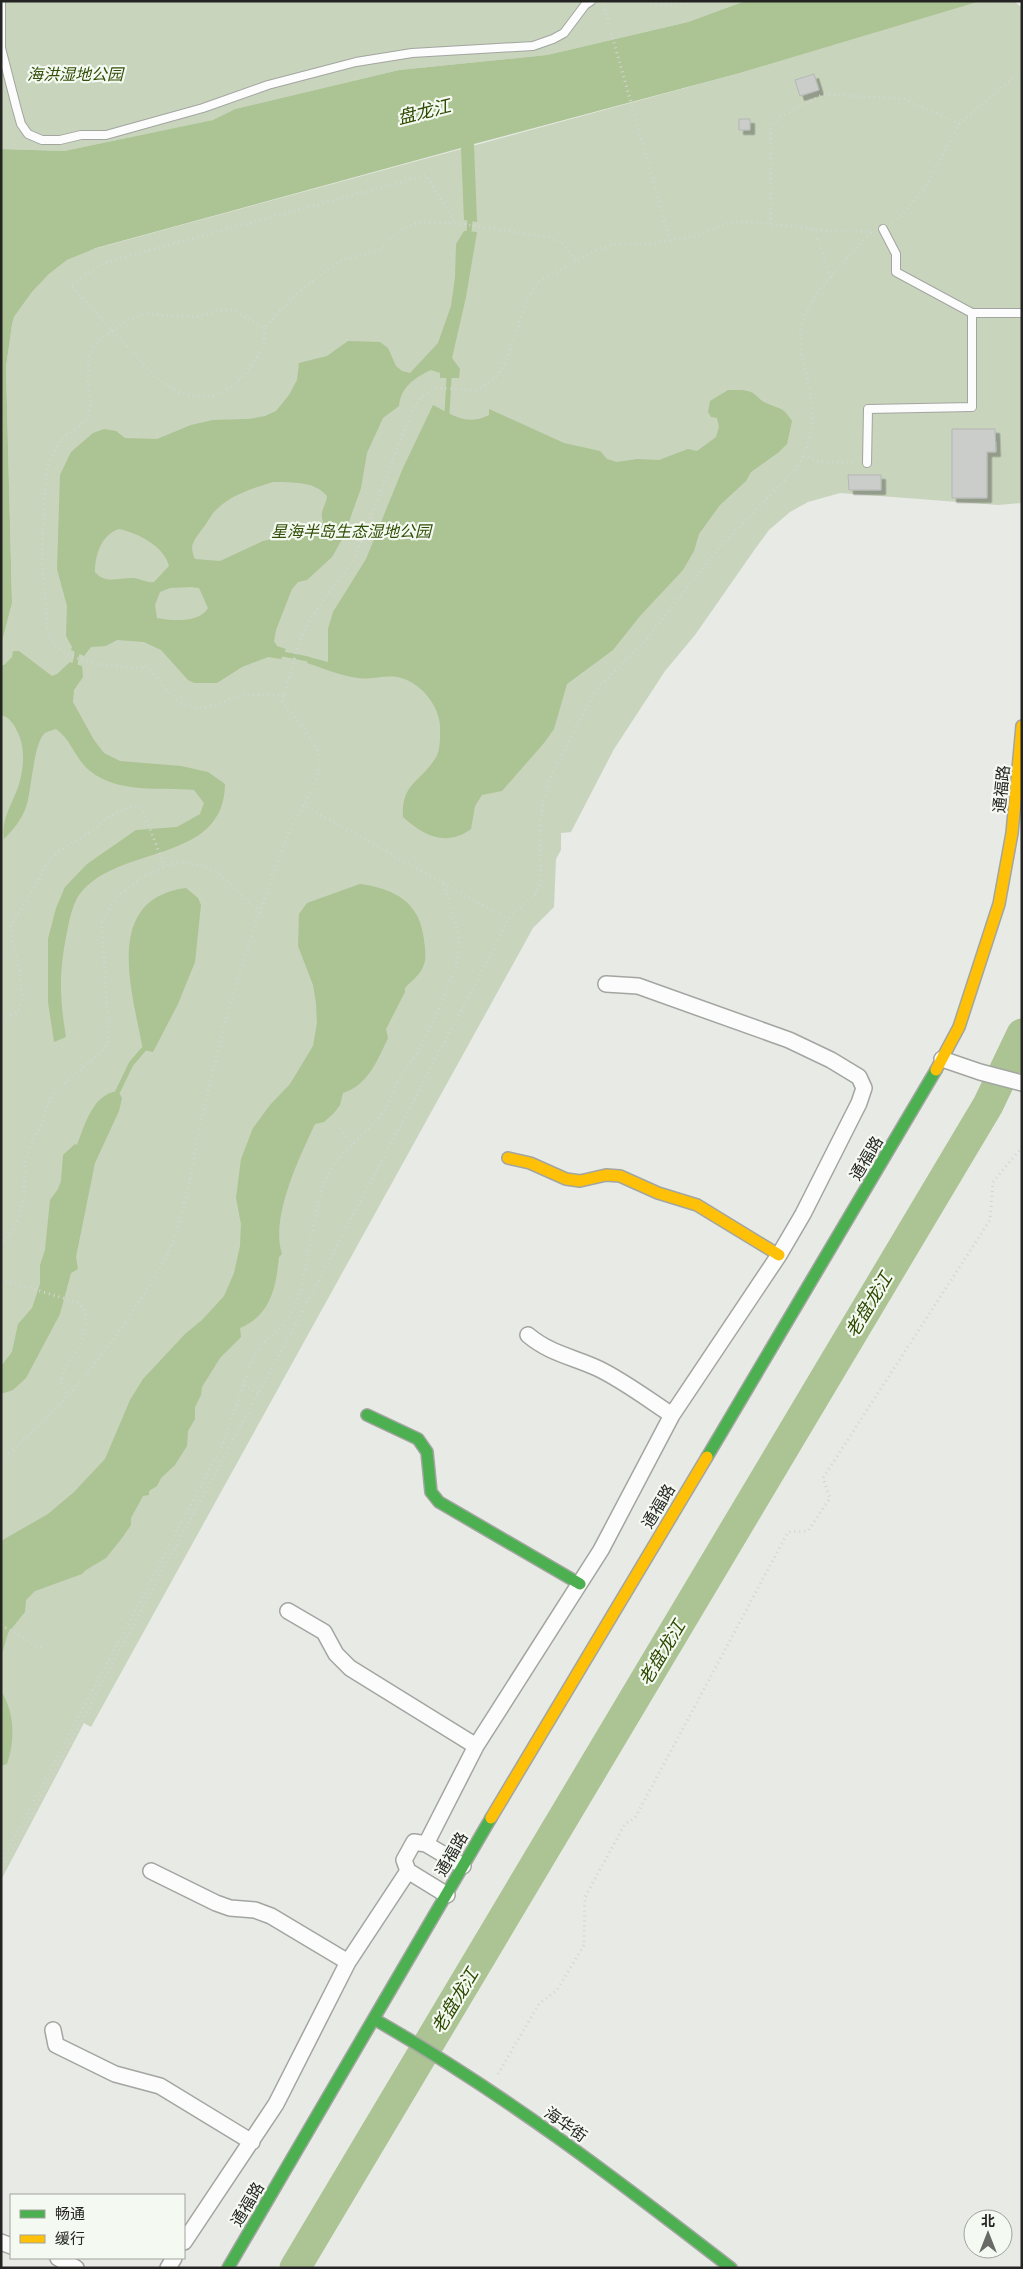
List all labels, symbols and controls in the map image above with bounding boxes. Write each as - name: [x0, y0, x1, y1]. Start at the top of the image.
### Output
- park label: 海洪湿地公园: [27, 63, 125, 85]
- water label: 盘龙江: [395, 92, 455, 130]
- park label: 星海半岛生态湿地公园: [271, 520, 433, 542]
- street label: 通福路: [988, 764, 1014, 814]
- street label: 通福路: [844, 1132, 888, 1184]
- water label: 老盘龙江: [839, 1266, 899, 1342]
- street label: 通福路: [636, 1480, 680, 1532]
- water label: 老盘龙江: [632, 1614, 692, 1690]
- street label: 通福路: [429, 1828, 473, 1880]
- water label: 老盘龙江: [425, 1962, 485, 2038]
- street label: 海华街: [540, 2101, 592, 2147]
- street label: 通福路: [225, 2178, 269, 2230]
- legend: [10, 2194, 185, 2259]
- text: 畅通: [55, 2203, 85, 2224]
- north arrow: [963, 2209, 1013, 2259]
- text: 北: [981, 2211, 995, 2231]
- text: 缓行: [55, 2228, 85, 2249]

